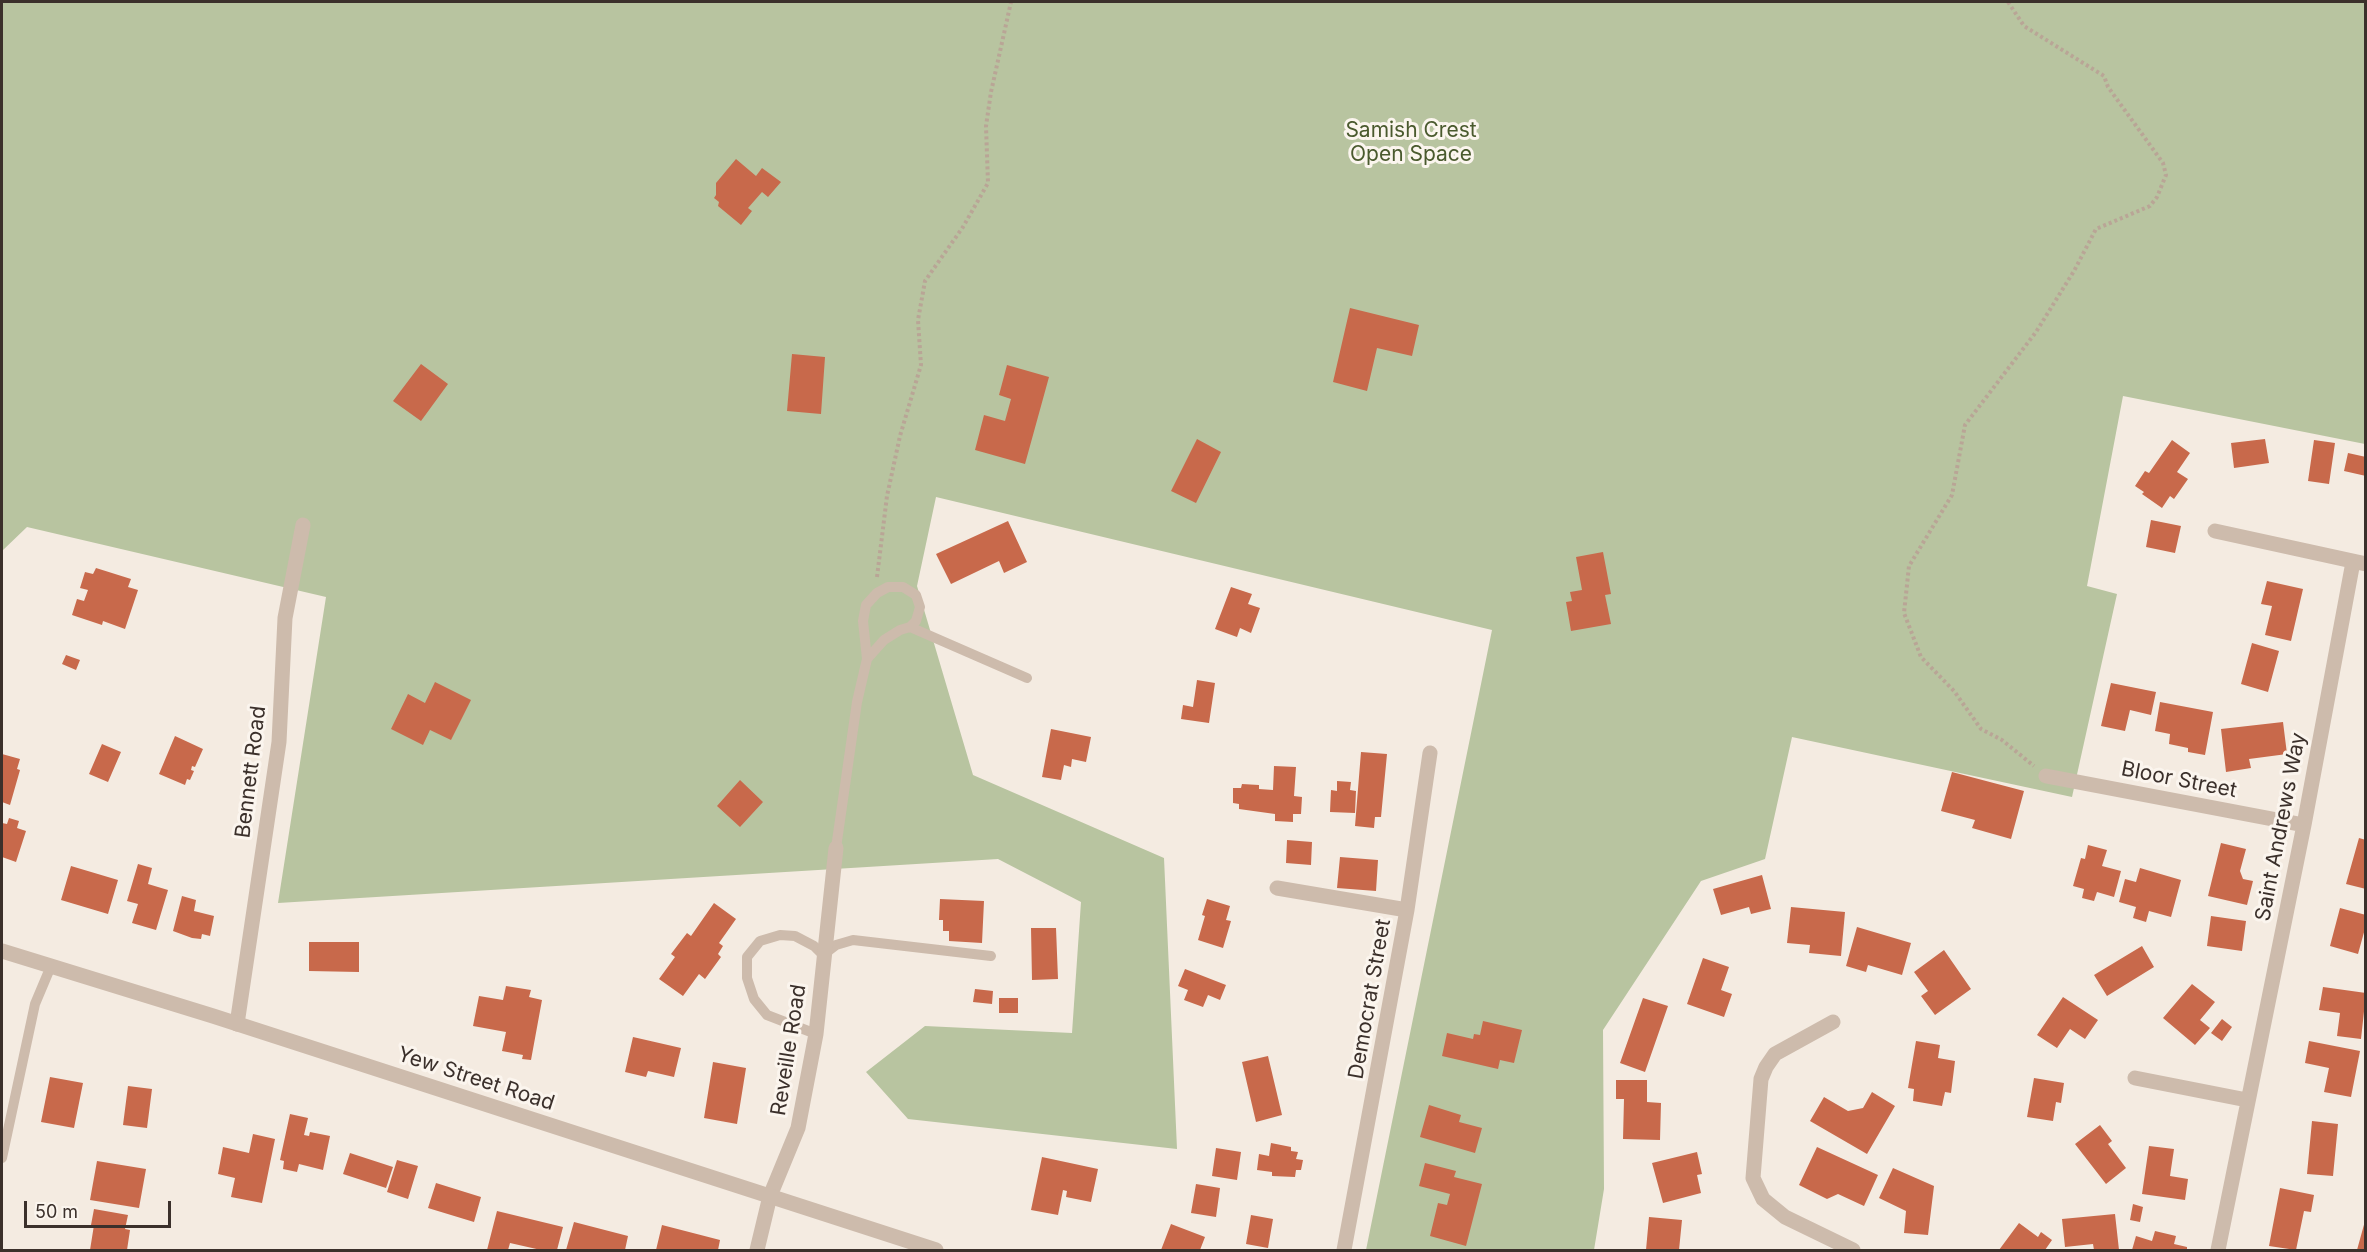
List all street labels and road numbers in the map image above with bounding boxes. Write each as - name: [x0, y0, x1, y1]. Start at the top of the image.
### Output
- street label: Bennett Road: [230, 705, 272, 839]
- street label: Saint Andrews Way: [2250, 730, 2312, 924]
- street label: Bloor Street: [2119, 756, 2239, 804]
- street label: Democrat Street: [1344, 917, 1396, 1081]
- street label: Reveille Road: [766, 982, 812, 1118]
- street label: Yew Street Road: [394, 1042, 558, 1116]

